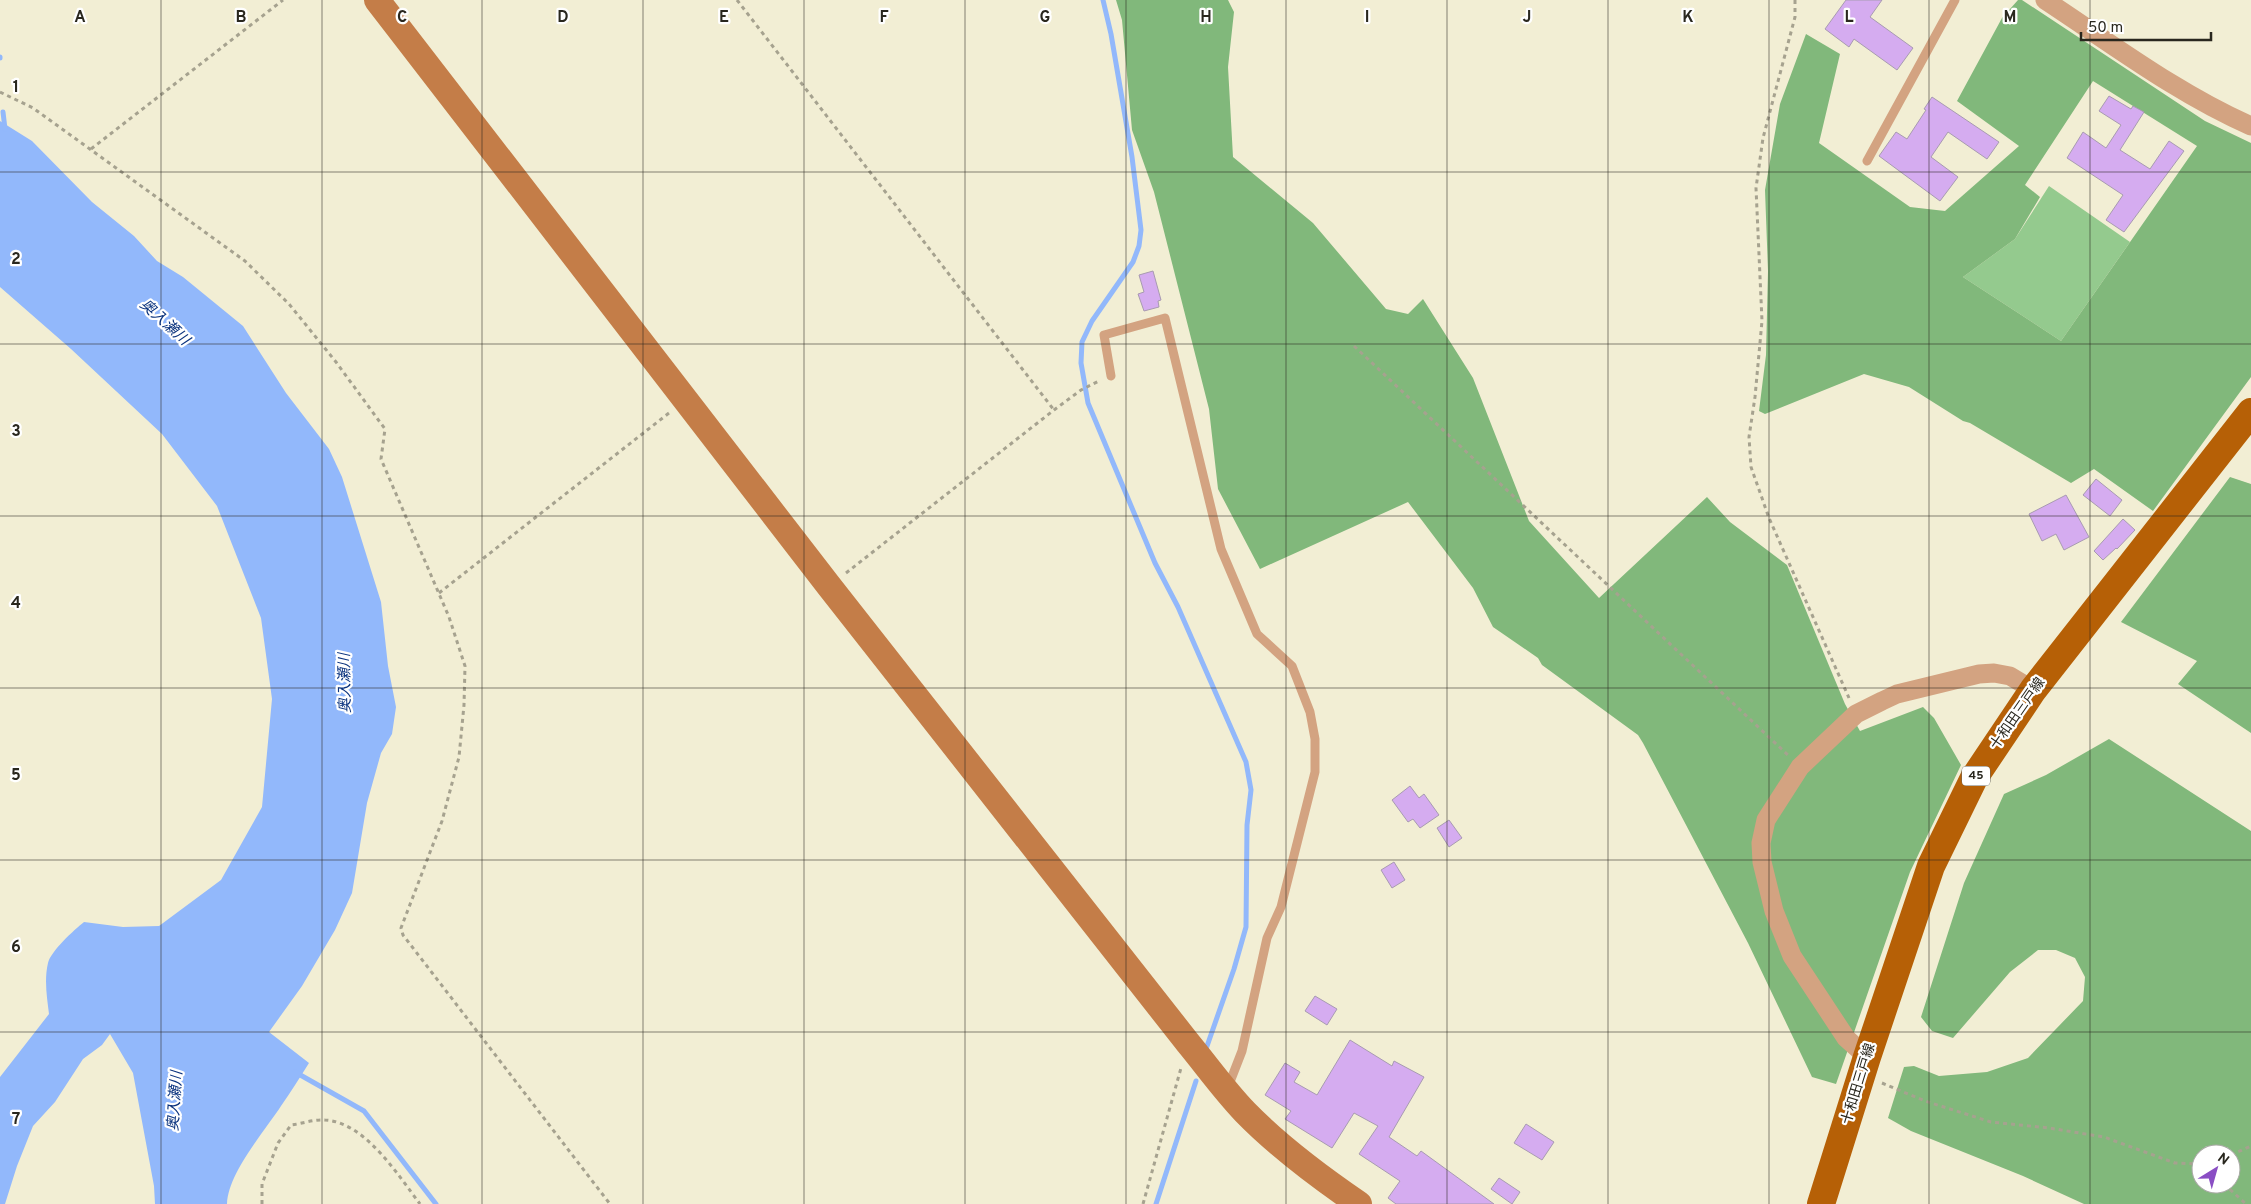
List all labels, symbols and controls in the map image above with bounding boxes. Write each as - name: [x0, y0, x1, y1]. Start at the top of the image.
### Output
- text: A: [74, 8, 86, 28]
- text: B: [235, 8, 247, 28]
- text: C: [397, 8, 407, 28]
- text: D: [557, 8, 569, 28]
- text: E: [719, 8, 729, 28]
- text: F: [879, 8, 889, 28]
- text: G: [1040, 8, 1050, 28]
- text: H: [1200, 8, 1212, 28]
- text: I: [1365, 8, 1369, 28]
- text: J: [1523, 8, 1531, 28]
- text: K: [1682, 8, 1694, 28]
- text: L: [1844, 8, 1854, 28]
- text: M: [2004, 8, 2016, 28]
- scale bar: [2081, 10, 2211, 42]
- text: 50 m: [2088, 19, 2123, 38]
- text: 1: [13, 78, 19, 98]
- text: 2: [11, 250, 21, 270]
- water label: 奥入瀬川: [135, 296, 194, 351]
- text: 3: [11, 422, 21, 442]
- text: 4: [11, 594, 21, 614]
- water label: 奥入瀬川: [336, 651, 356, 713]
- street label: 十和田三戸線: [1987, 675, 2049, 753]
- text: 5: [11, 766, 21, 786]
- road number: 45: [1962, 766, 1990, 786]
- text: 6: [11, 938, 21, 958]
- street label: 十和田三戸線: [1839, 1041, 1879, 1127]
- water label: 奥入瀬川: [164, 1068, 188, 1132]
- text: 7: [12, 1110, 20, 1130]
- north arrow: [2191, 1144, 2241, 1194]
- text: N: [2214, 1150, 2232, 1170]

